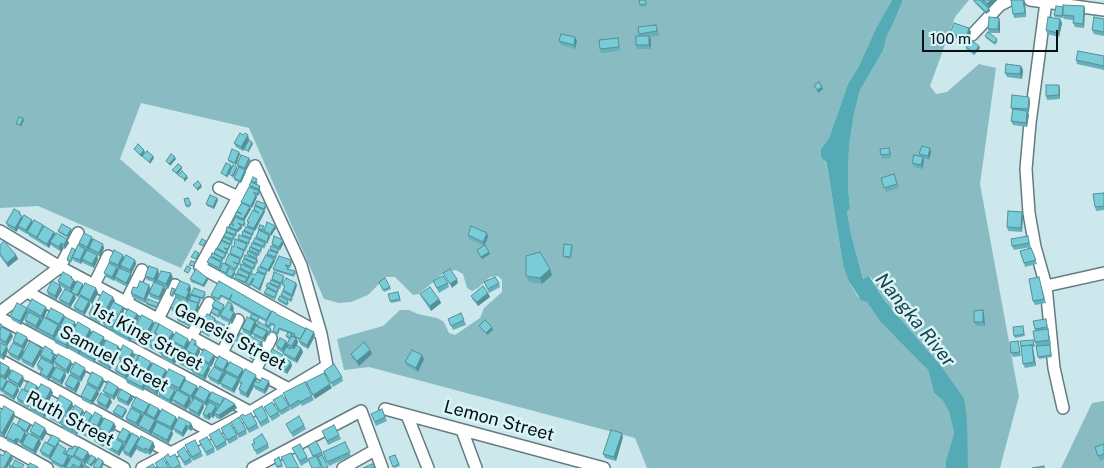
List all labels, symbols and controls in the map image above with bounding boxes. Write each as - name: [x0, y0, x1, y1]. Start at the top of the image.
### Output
- scale bar: [924, 20, 1060, 52]
- text: 100 m: [930, 30, 971, 47]
- water label: Nangka River: [870, 269, 960, 371]
- street label: Genesis Street: [170, 298, 290, 376]
- street label: 1st King Street: [88, 299, 206, 375]
- street label: Samuel Street: [56, 321, 172, 397]
- street label: Ruth Street: [22, 387, 118, 451]
- street label: Lemon Street: [441, 396, 557, 446]

